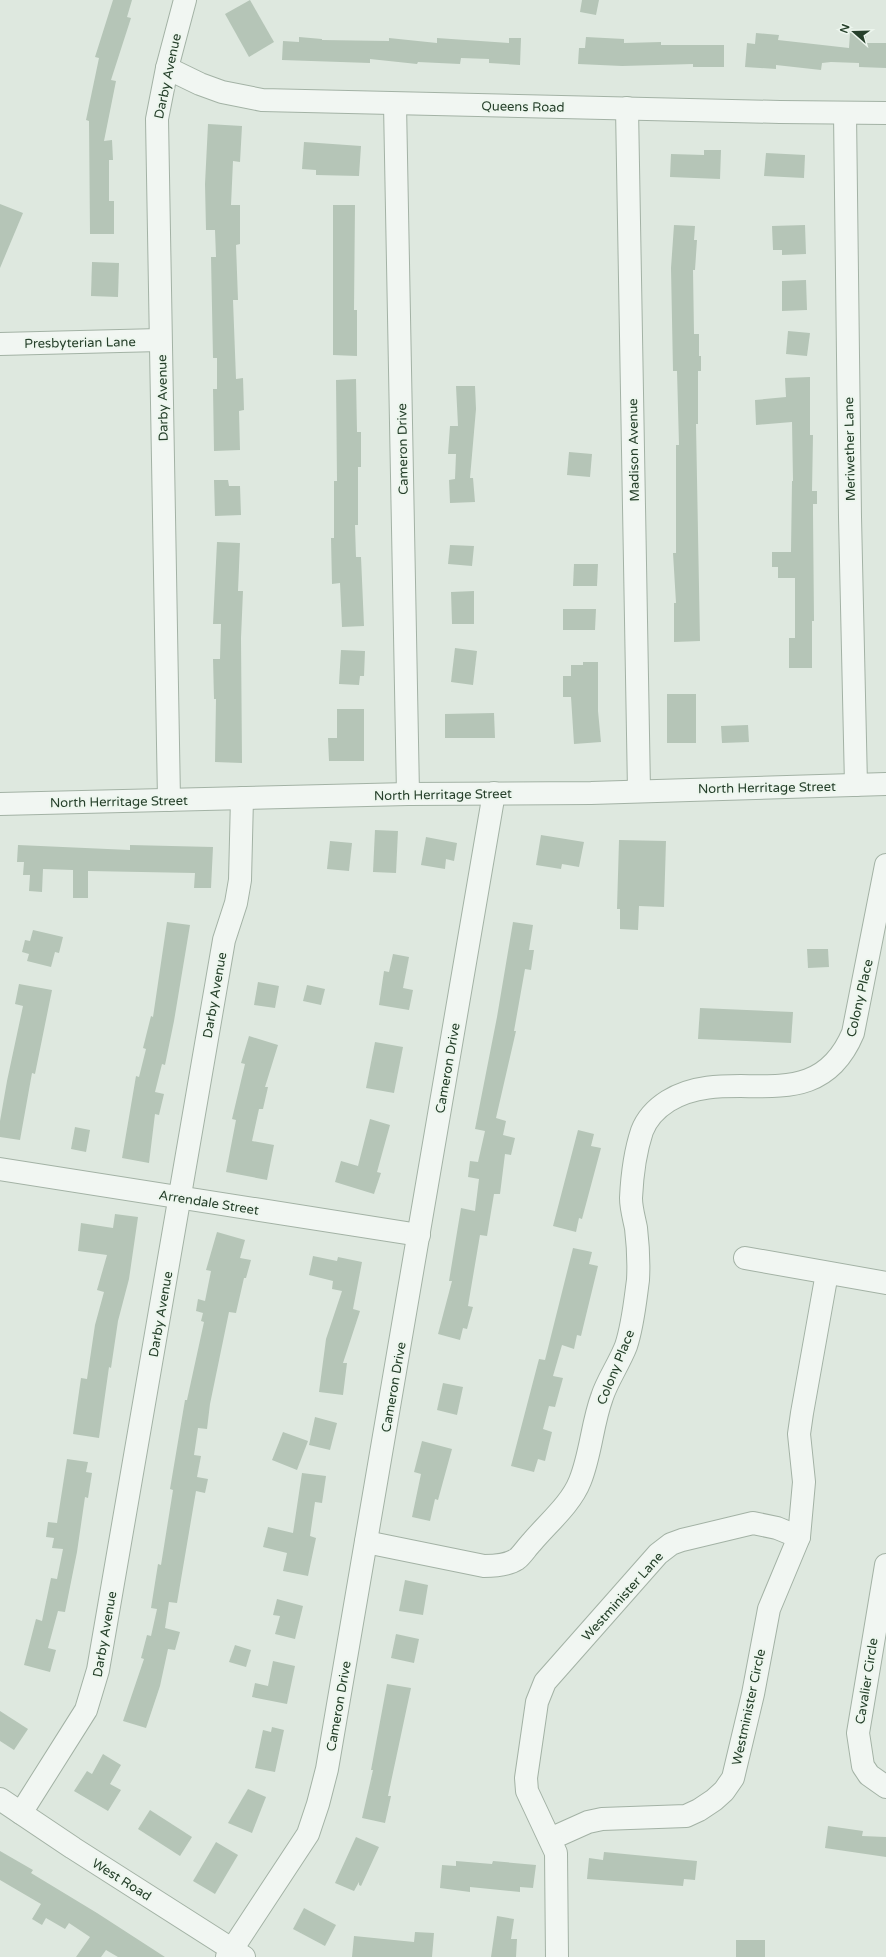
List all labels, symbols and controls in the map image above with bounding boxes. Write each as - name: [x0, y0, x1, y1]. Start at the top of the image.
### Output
- north arrow: [834, 12, 874, 52]
- text: N: [837, 22, 853, 35]
- street label: Darby Avenue: [151, 32, 185, 120]
- street label: Queens Road: [481, 98, 565, 116]
- street label: Presbyterian Lane: [24, 334, 136, 352]
- street label: Darby Avenue: [154, 354, 172, 442]
- street label: Meriwether Lane: [841, 397, 859, 501]
- street label: Madison Avenue: [625, 398, 643, 502]
- street label: Cameron Drive: [394, 403, 412, 495]
- street label: North Herritage Street: [698, 779, 836, 797]
- street label: North Herritage Street: [374, 786, 512, 804]
- street label: North Herritage Street: [50, 793, 188, 811]
- street label: Darby Avenue: [200, 951, 230, 1039]
- street label: Colony Place: [843, 958, 877, 1039]
- street label: Cameron Drive: [432, 1022, 464, 1115]
- street label: Arrendale Street: [158, 1187, 260, 1219]
- street label: Darby Avenue: [146, 1270, 176, 1358]
- street label: Colony Place: [594, 1328, 638, 1407]
- street label: Cameron Drive: [378, 1341, 410, 1434]
- street label: Westminister Lane: [579, 1549, 667, 1644]
- street label: Darby Avenue: [90, 1590, 120, 1678]
- street label: Cavalier Circle: [852, 1637, 882, 1725]
- street label: Westminister Circle: [729, 1647, 769, 1767]
- street label: Cameron Drive: [323, 1660, 355, 1753]
- street label: West Road: [89, 1855, 154, 1904]

